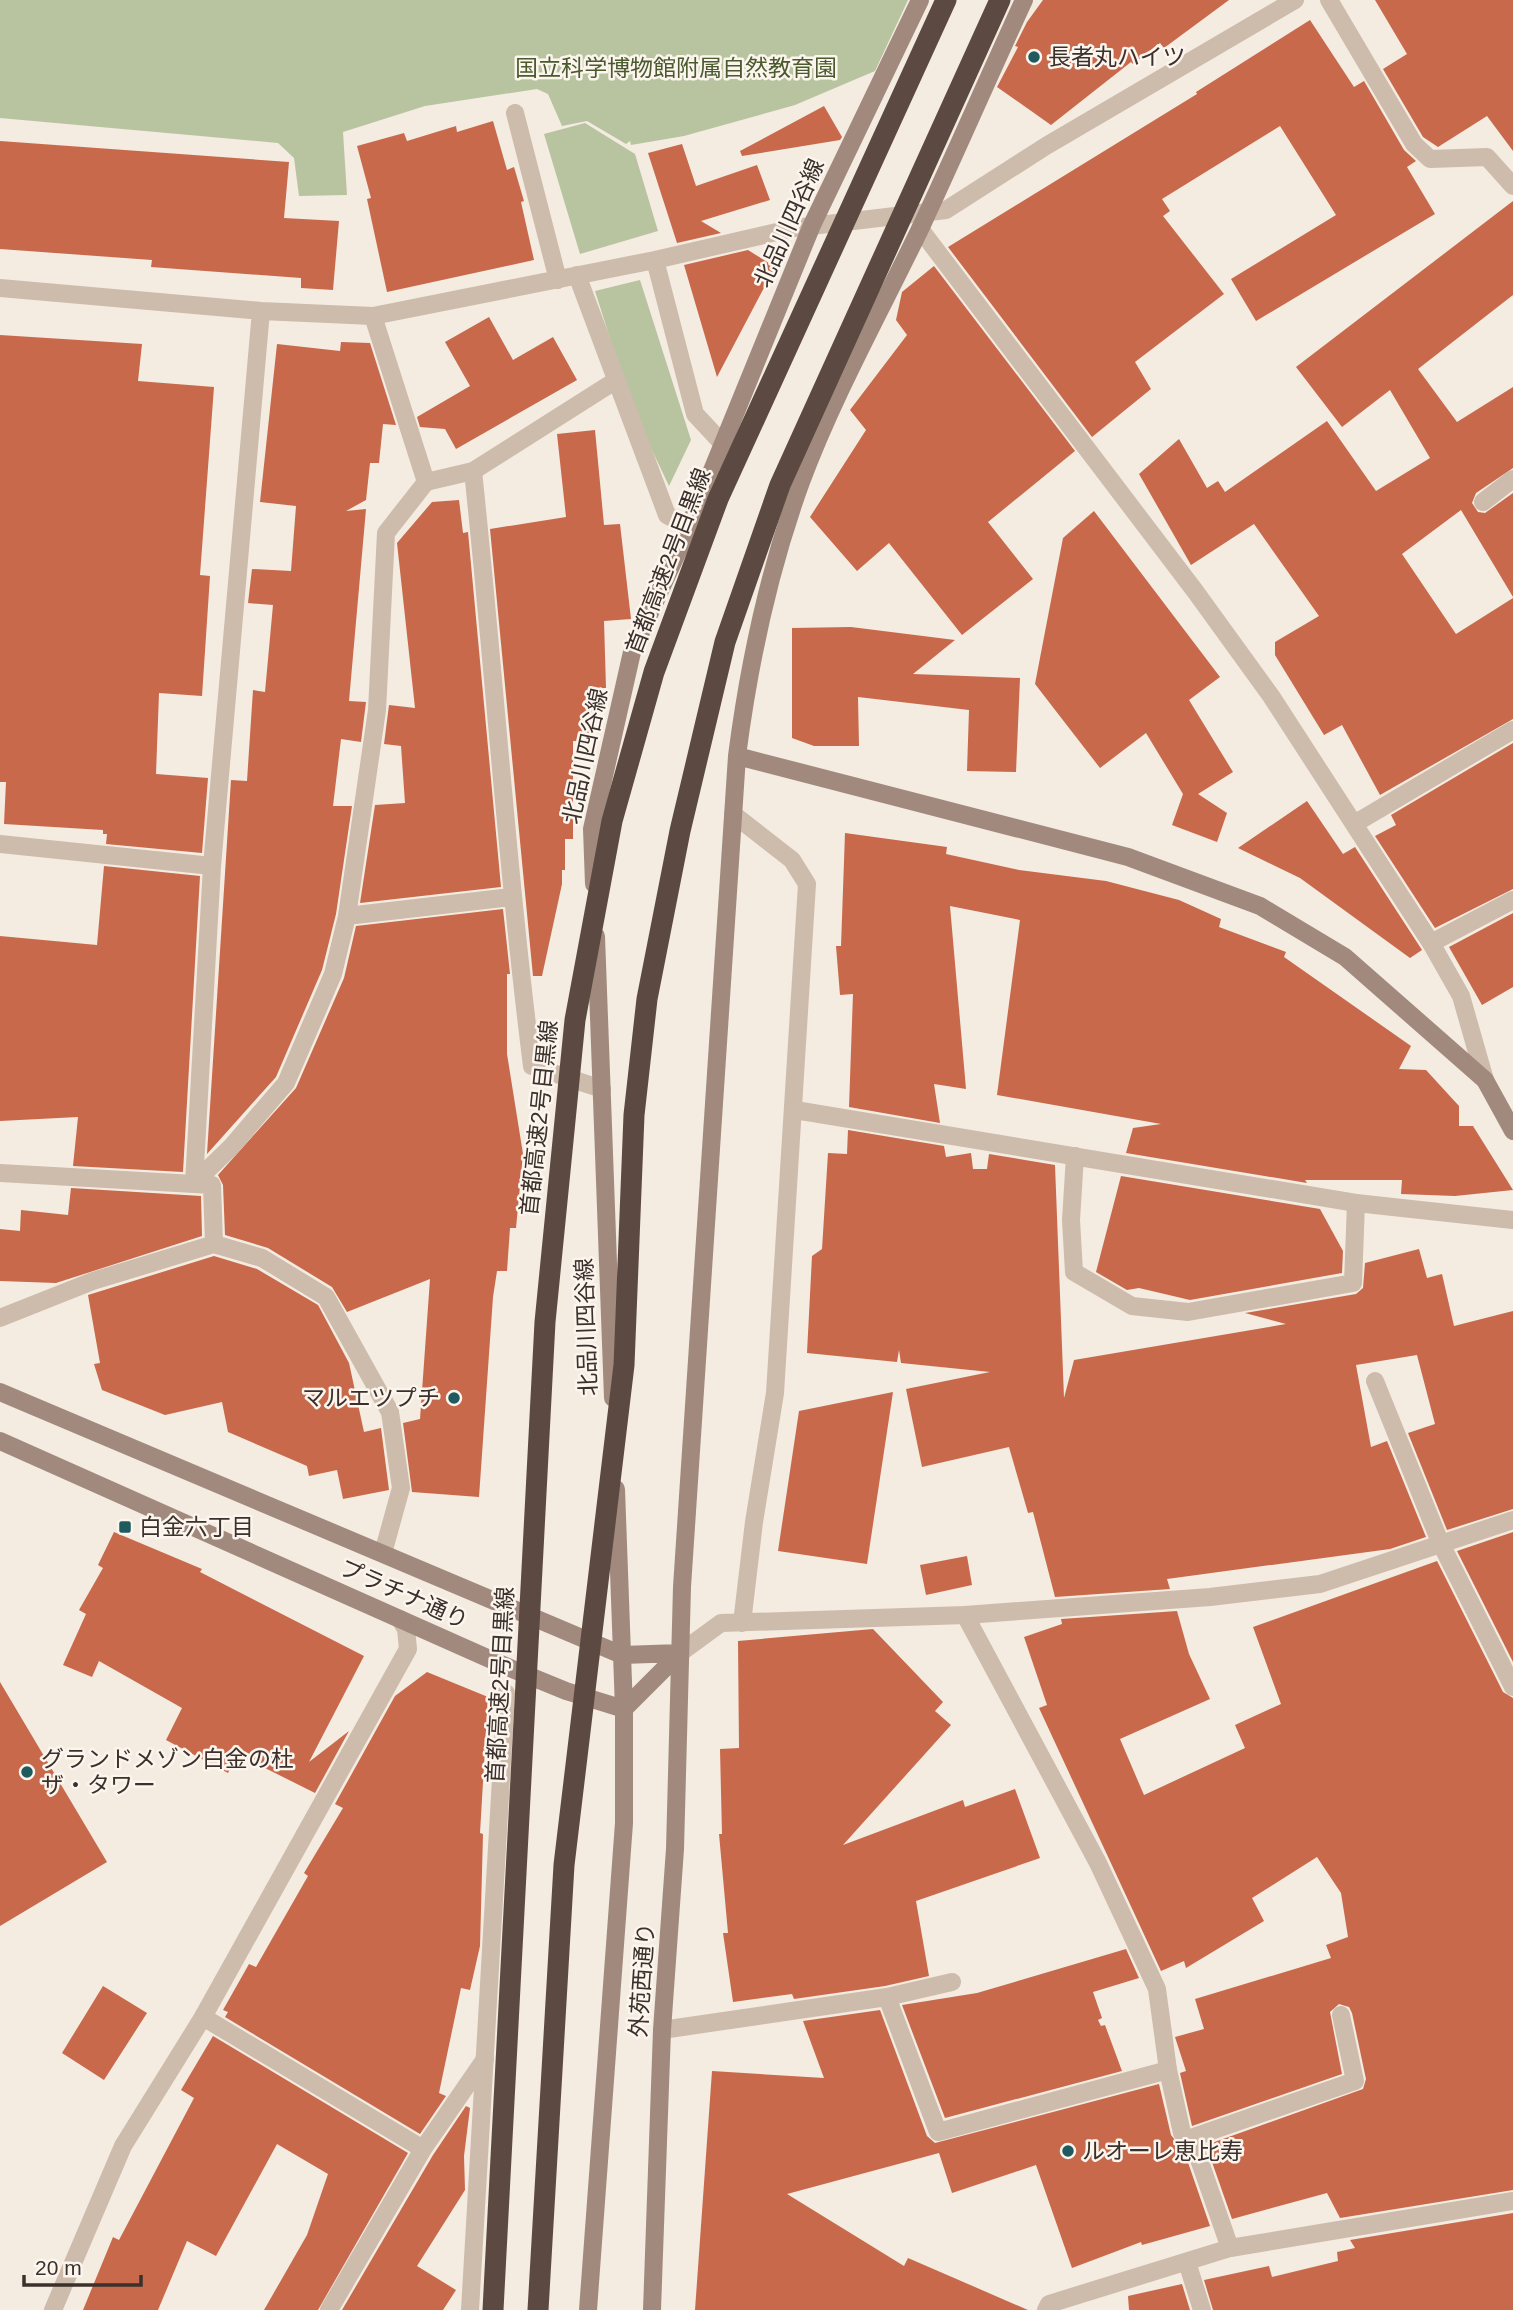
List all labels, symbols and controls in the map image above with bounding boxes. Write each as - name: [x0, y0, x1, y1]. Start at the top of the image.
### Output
- place label: 長者丸ハイツ: [1048, 44, 1186, 70]
- marker: 長者丸ハイツ: [1026, 49, 1042, 65]
- park label: 国立科学博物館附属自然教育園: [515, 55, 837, 81]
- street label: 北品川四谷線: [749, 155, 829, 291]
- street label: 首都高速2号目黒線: [621, 464, 715, 658]
- street label: 北品川四谷線: [558, 686, 612, 826]
- street label: 首都高速2号目黒線: [516, 1019, 562, 1217]
- street label: 北品川四谷線: [571, 1258, 601, 1396]
- place label: マルエツプチ: [302, 1385, 440, 1411]
- marker: マルエツプチ: [446, 1390, 462, 1406]
- place label: 白金六丁目: [139, 1514, 254, 1540]
- marker: 白金六丁目: [117, 1519, 133, 1535]
- street label: プラチナ通り: [336, 1554, 472, 1634]
- street label: 首都高速2号目黒線: [482, 1586, 518, 1784]
- place label: グランドメゾン白金の杜 ザ・タワー: [41, 1746, 294, 1798]
- marker: グランドメゾン白金の杜 ザ・タワー: [19, 1764, 35, 1780]
- street label: 外苑西通り: [625, 1922, 659, 2038]
- place label: ルオーレ恵比寿: [1082, 2138, 1243, 2164]
- marker: ルオーレ恵比寿: [1060, 2143, 1076, 2159]
- scale bar: [24, 2244, 142, 2288]
- text: 20 m: [35, 2256, 82, 2279]

